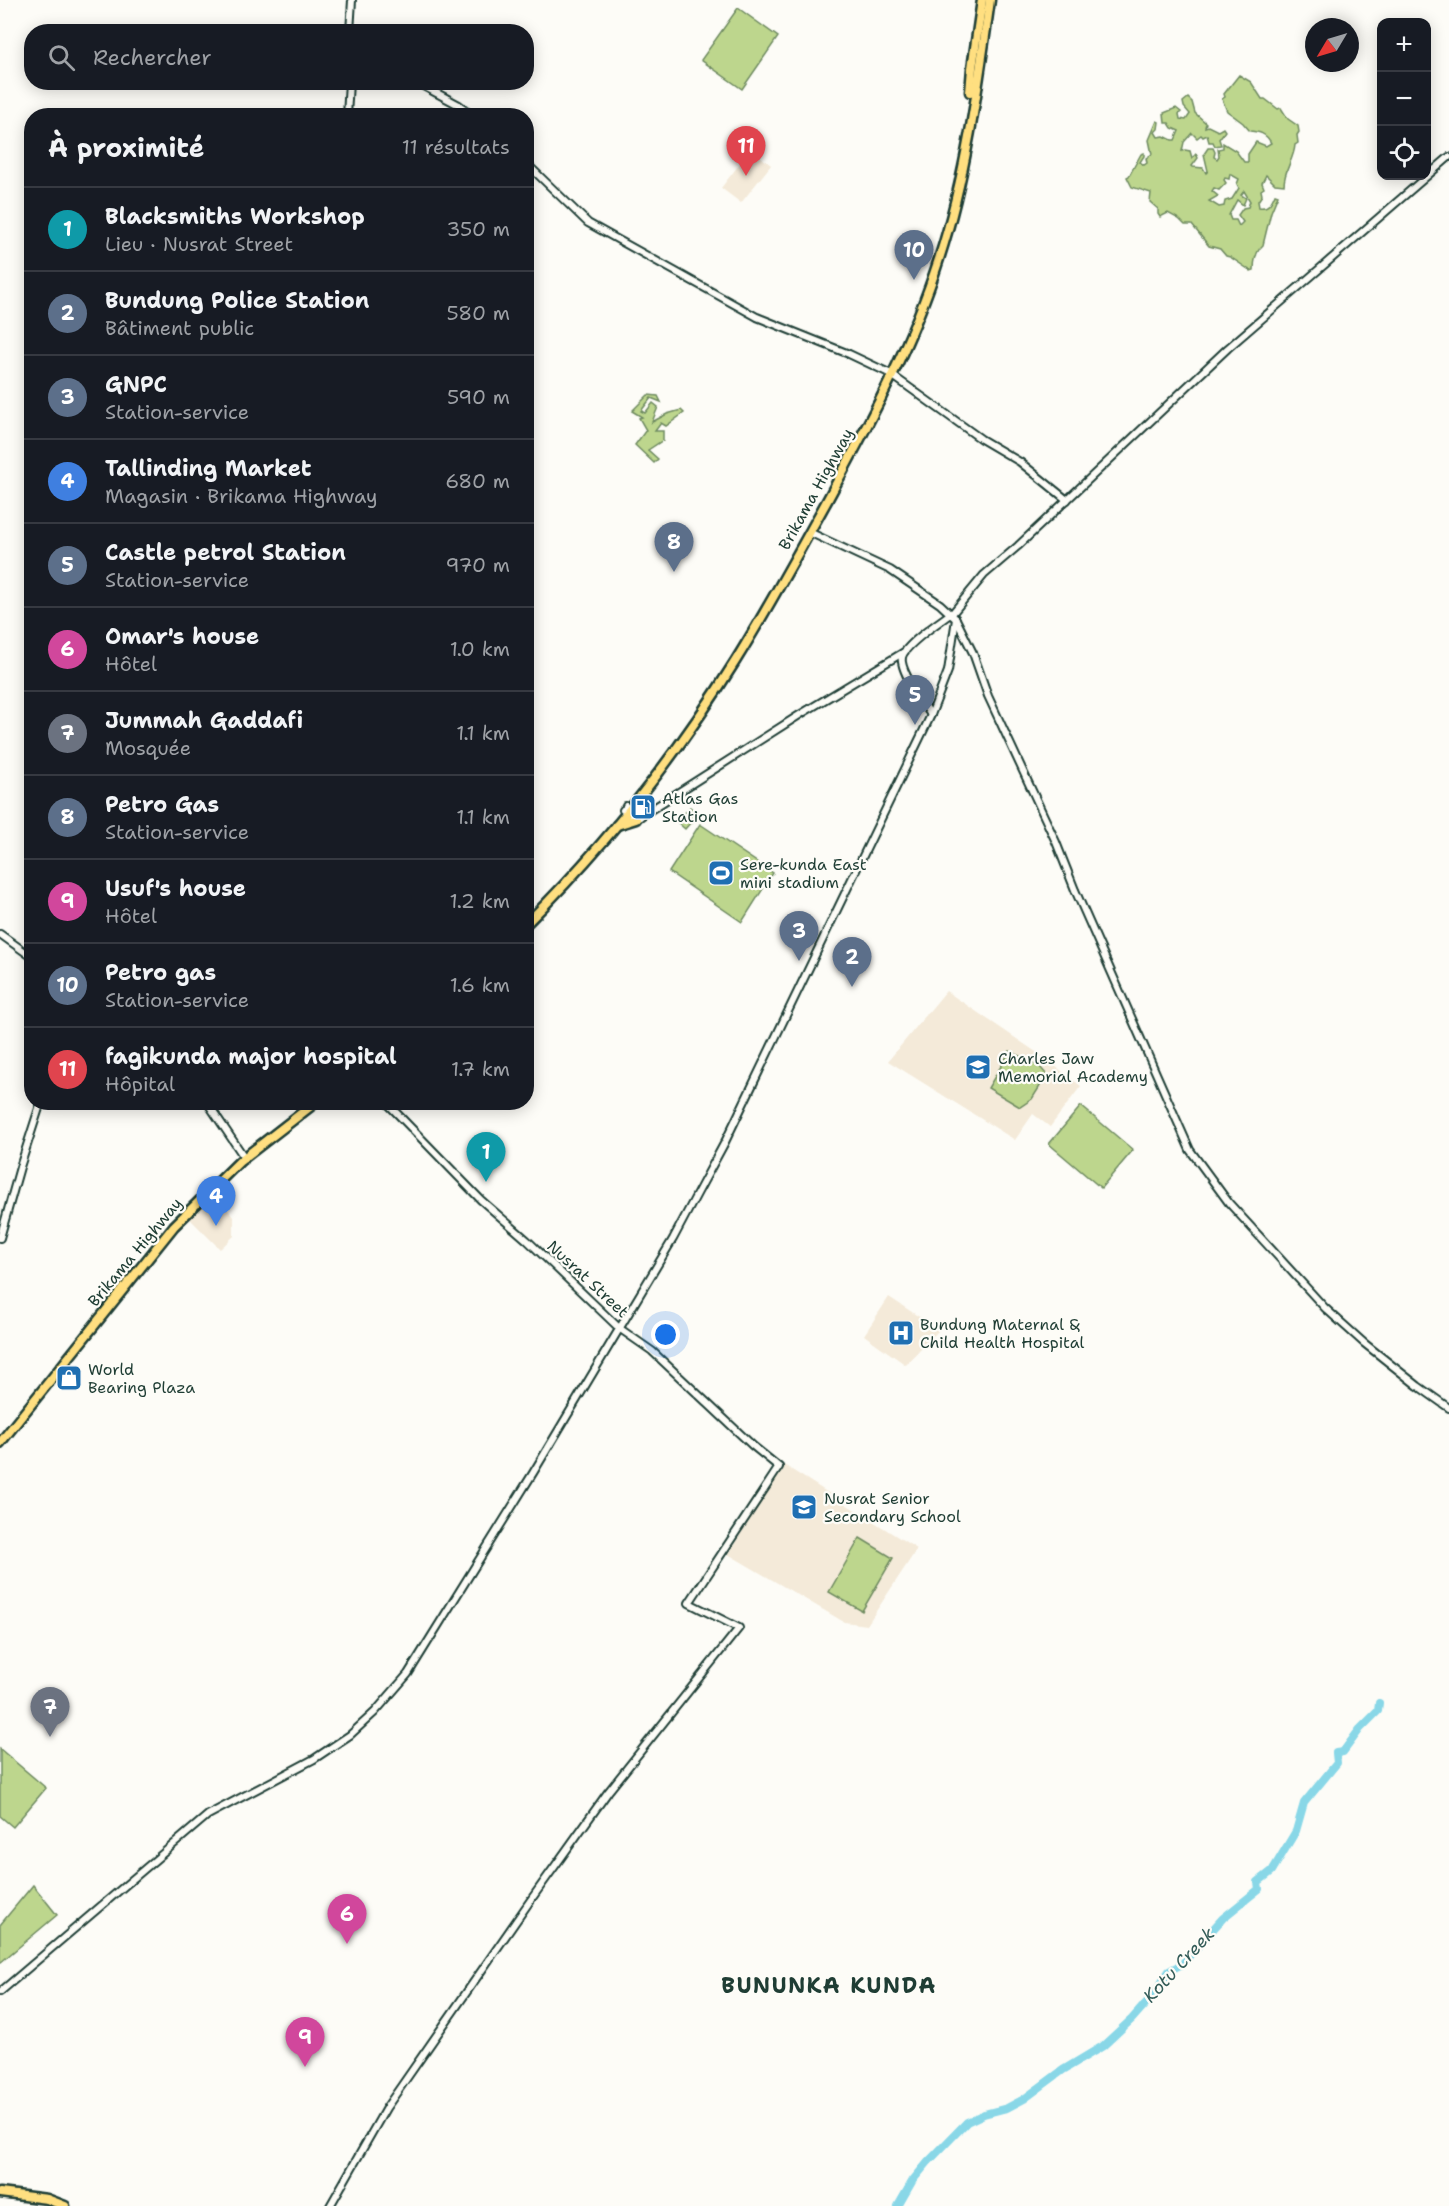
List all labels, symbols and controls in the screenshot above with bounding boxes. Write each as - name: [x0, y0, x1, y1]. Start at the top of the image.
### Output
- north arrow: [1305, 18, 1359, 72]
- map controls: [1377, 18, 1431, 180]
- button: +: [1377, 18, 1431, 72]
- search box: [24, 24, 534, 90]
- icon: search: [45, 41, 78, 74]
- text: Rechercher: [93, 43, 212, 72]
- button: −: [1377, 72, 1431, 126]
- pin: 11: [726, 126, 766, 176]
- button: locate: [1377, 126, 1431, 180]
- text: À proximité: [48, 130, 204, 165]
- text: 11 résultats: [402, 134, 510, 160]
- text: Blacksmiths Workshop: [105, 202, 365, 231]
- text: 1: [63, 216, 72, 242]
- text: 350 m: [446, 216, 510, 242]
- pin: 10: [894, 230, 934, 280]
- text: Lieu · Nusrat Street: [105, 231, 293, 257]
- text: Bundung Police Station: [105, 286, 369, 315]
- text: 2: [61, 300, 75, 326]
- text: 580 m: [447, 300, 510, 326]
- text: Bâtiment public: [105, 315, 254, 341]
- text: GNPC: [105, 370, 167, 399]
- text: 3: [61, 384, 75, 410]
- text: 590 m: [447, 384, 510, 410]
- text: Station-service: [105, 399, 249, 425]
- street label: Brikama Highway: [774, 424, 858, 554]
- text: Tallinding Market: [105, 454, 311, 483]
- text: 4: [61, 468, 75, 494]
- text: 680 m: [445, 468, 510, 494]
- text: Magasin · Brikama Highway: [105, 483, 378, 509]
- pin: 8: [654, 522, 694, 572]
- text: Castle petrol Station: [105, 538, 346, 567]
- text: 5: [61, 552, 74, 578]
- text: 970 m: [446, 552, 510, 578]
- text: Station-service: [105, 567, 249, 593]
- text: Omar's house: [105, 622, 259, 651]
- text: 6: [61, 636, 75, 662]
- text: 1.0 km: [450, 636, 510, 662]
- text: Hôtel: [105, 651, 157, 677]
- pin: 5: [896, 676, 934, 725]
- text: Jummah Gaddafi: [105, 706, 303, 735]
- text: 7: [61, 720, 75, 746]
- text: 1.1 km: [456, 720, 510, 746]
- text: Mosquée: [105, 735, 191, 761]
- place label: Atlas Gas Station: [662, 788, 739, 827]
- text: Petro Gas: [105, 790, 219, 819]
- fuel station icon: Atlas Gas Station: [628, 792, 658, 822]
- text: 8: [61, 804, 75, 830]
- text: 1.1 km: [456, 804, 510, 830]
- text: Station-service: [105, 819, 249, 845]
- place label: Sere-kunda East mini stadium: [740, 854, 867, 893]
- sports icon: Sere-kunda East mini stadium: [706, 858, 736, 888]
- text: Usuf's house: [105, 874, 246, 903]
- text: 9: [61, 888, 75, 914]
- text: 1.2 km: [450, 888, 510, 914]
- text: Hôtel: [105, 903, 157, 929]
- pin: 3: [780, 912, 818, 961]
- pin: 2: [832, 938, 872, 987]
- text: Petro gas: [105, 958, 216, 987]
- text: 10: [56, 972, 79, 998]
- text: 1.6 km: [450, 972, 510, 998]
- text: Station-service: [105, 987, 249, 1013]
- text: fagikunda major hospital: [105, 1042, 397, 1071]
- place label: Charles Jaw Memorial Academy: [998, 1048, 1148, 1087]
- school or university icon: Charles Jaw Memorial Academy: [963, 1052, 993, 1082]
- text: 11: [59, 1056, 76, 1082]
- text: 1.7 km: [451, 1056, 510, 1082]
- text: Hôpital: [105, 1071, 175, 1097]
- pin: 1: [466, 1132, 506, 1182]
- pin: 4: [196, 1176, 236, 1226]
- street label: Brikama Highway: [83, 1193, 187, 1311]
- street label: Nusrat Street: [543, 1236, 633, 1322]
- place label: Bundung Maternal & Child Health Hospital: [920, 1314, 1085, 1353]
- hospital icon: Bundung Maternal & Child Health Hospital: [886, 1318, 916, 1348]
- your location: [651, 1320, 680, 1349]
- place label: World Bearing Plaza: [88, 1359, 195, 1398]
- shop icon: World Bearing Plaza: [54, 1363, 84, 1393]
- place label: Nusrat Senior Secondary School: [824, 1488, 961, 1527]
- school or university icon: Nusrat Senior Secondary School: [789, 1492, 819, 1522]
- pin: 7: [31, 1688, 70, 1737]
- pin: 6: [328, 1894, 366, 1944]
- water label: Kotu Creek: [1138, 1922, 1221, 2008]
- district label: BUNUNKA KUNDA: [721, 1971, 937, 2000]
- pin: 9: [286, 2018, 324, 2067]

